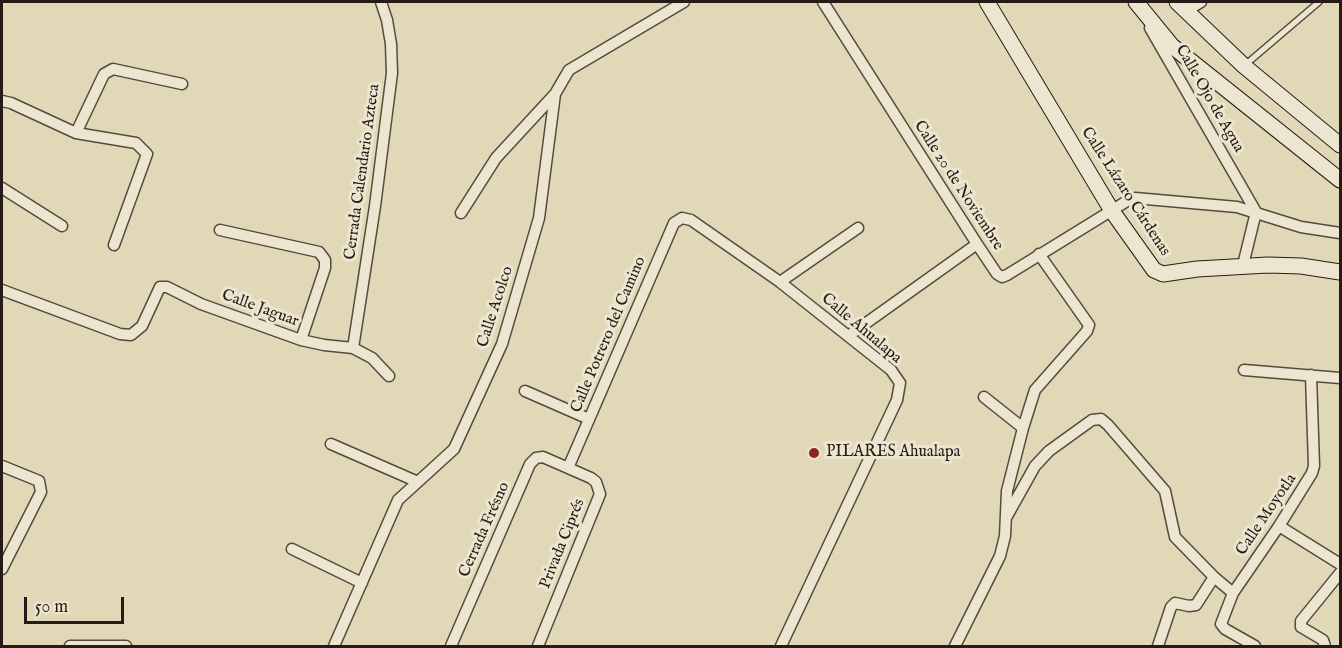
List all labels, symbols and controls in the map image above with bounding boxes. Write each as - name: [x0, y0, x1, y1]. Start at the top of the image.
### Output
- street label: Calle Ojo de Agua: [1170, 42, 1248, 156]
- street label: Cerrada Calendario Azteca: [341, 83, 385, 261]
- street label: Calle 20 de Noviembre: [909, 118, 1007, 254]
- street label: Calle Lázaro Cárdenas: [1076, 124, 1174, 260]
- street label: Calle Potrero del Camino: [567, 254, 651, 416]
- street label: Calle Acolco: [474, 264, 518, 350]
- street label: Calle Jaguar: [219, 286, 301, 332]
- street label: Calle Ahualapa: [817, 290, 905, 368]
- place label: PILARES Ahualapa: [826, 443, 961, 463]
- marker: PILARES Ahualapa: [807, 446, 821, 460]
- street label: Calle Moyotla: [1233, 471, 1301, 559]
- street label: Cerrada Frésno: [455, 479, 515, 581]
- street label: Privada Ciprés: [536, 496, 590, 592]
- scale bar: [27, 585, 128, 623]
- text: 50 m: [35, 596, 68, 619]

